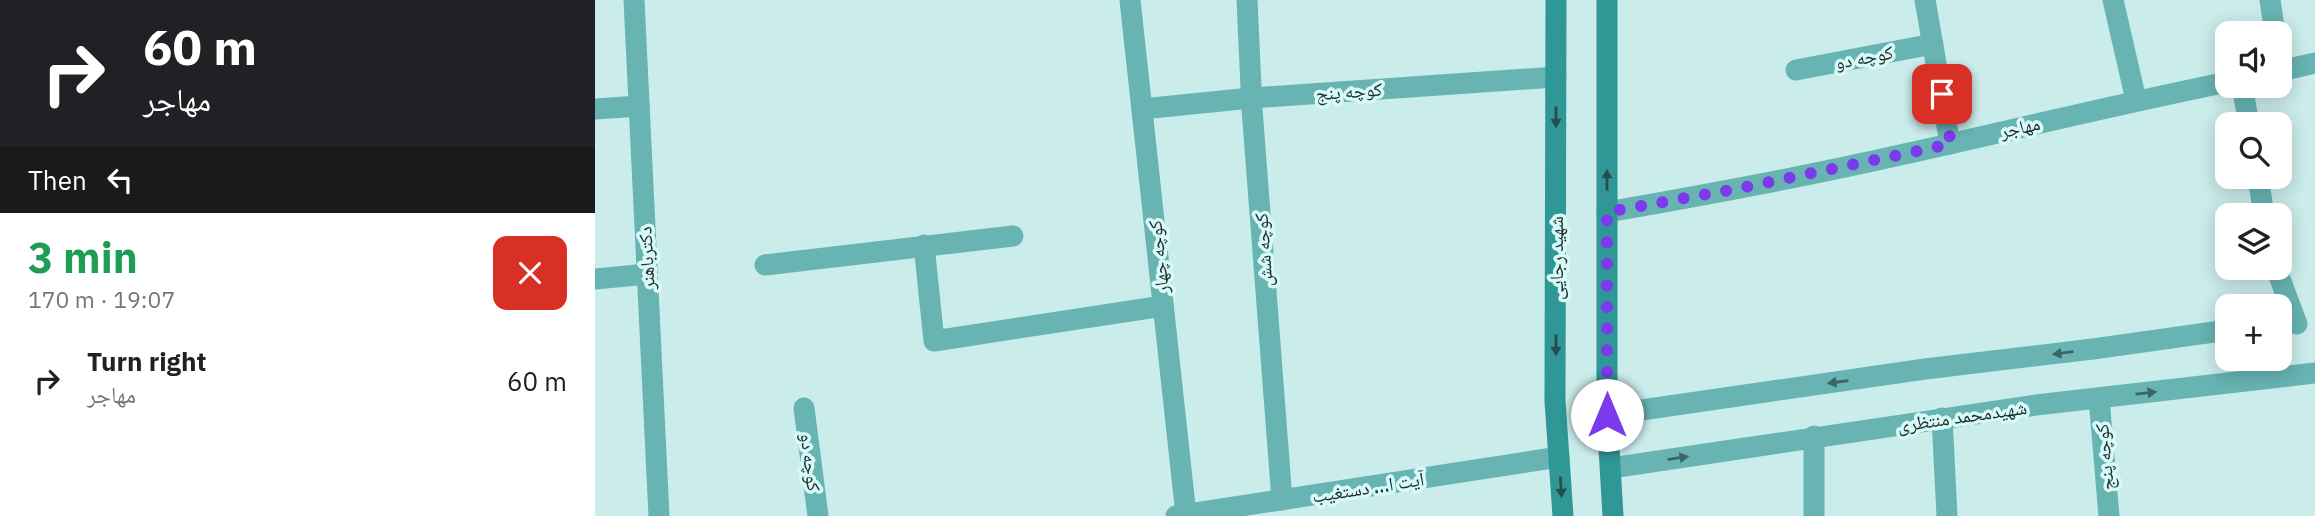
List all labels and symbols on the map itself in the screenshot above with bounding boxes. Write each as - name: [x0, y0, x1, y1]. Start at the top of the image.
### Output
- street label: کوچه دو: [1833, 40, 1895, 74]
- pin: [1912, 64, 1972, 124]
- street label: کوچه پنج: [1315, 77, 1383, 106]
- one-way arrow: [1550, 106, 1562, 128]
- street label: مهاجر: [1997, 111, 2042, 143]
- one-way arrow: [1601, 168, 1613, 190]
- street label: کوچه شش: [1248, 212, 1278, 288]
- street label: شهید رجایی: [1544, 216, 1568, 300]
- street label: کوچه چهار: [1142, 219, 1174, 296]
- street label: دکترباهنر: [632, 226, 660, 291]
- one-way arrow: [1550, 334, 1562, 356]
- one-way arrow: [2052, 347, 2074, 358]
- one-way arrow: [1826, 377, 1848, 388]
- position arrow: [1570, 378, 1644, 452]
- one-way arrow: [2135, 387, 2157, 398]
- street label: شهیدمحمد منتظری: [1896, 395, 2028, 437]
- street label: کوچه پنج: [2089, 423, 2120, 491]
- street label: کوچه دو: [796, 431, 827, 493]
- one-way arrow: [1667, 452, 1689, 463]
- street label: آیت ا... دستغیب: [1310, 466, 1427, 508]
- one-way arrow: [1556, 476, 1567, 498]

